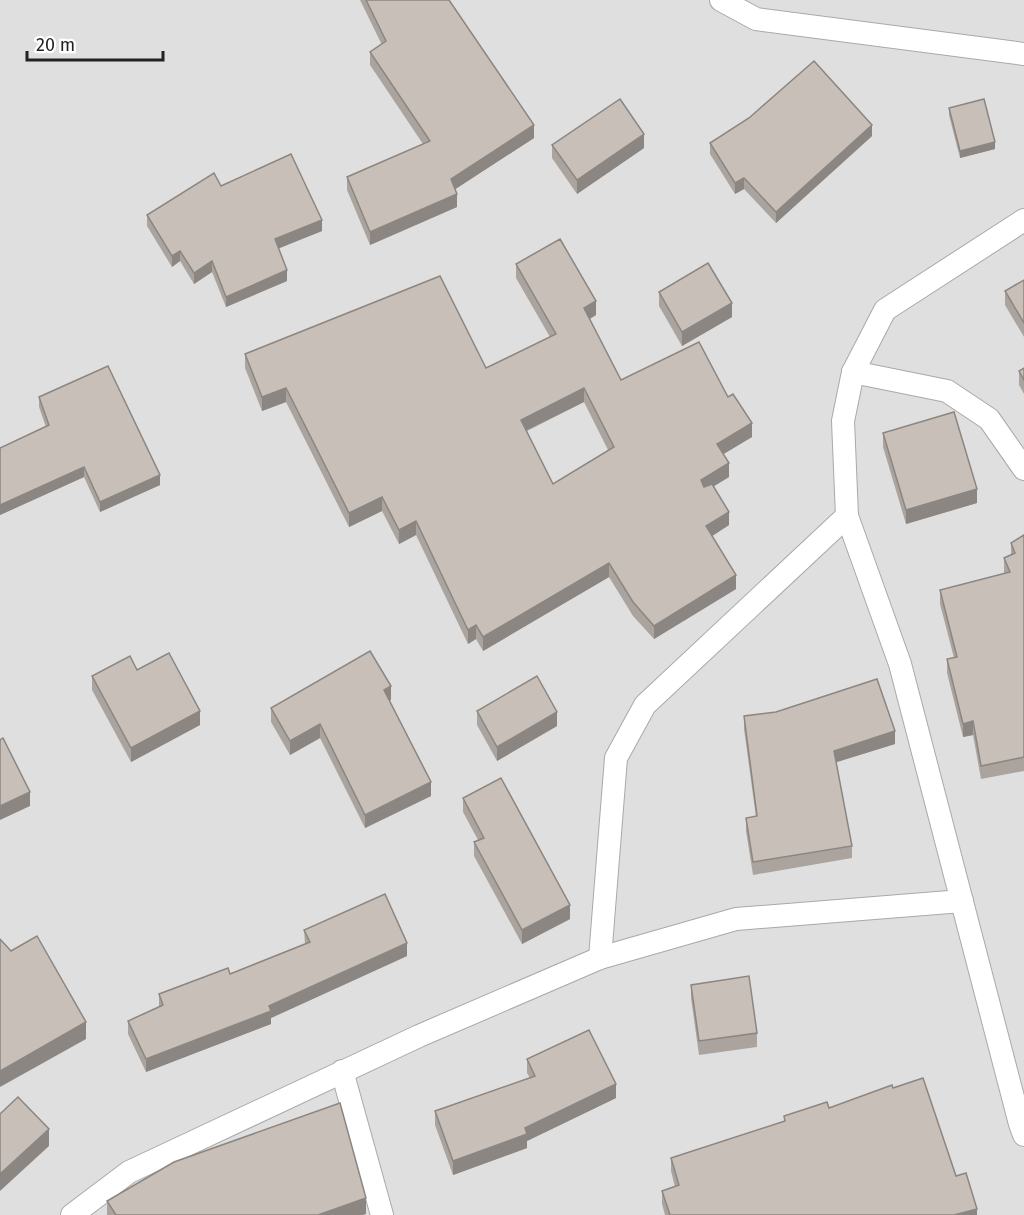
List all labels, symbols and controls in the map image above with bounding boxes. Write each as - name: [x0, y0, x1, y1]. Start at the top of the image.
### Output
- scale bar: [27, 24, 164, 62]
- text: 20 m: [36, 34, 75, 56]

